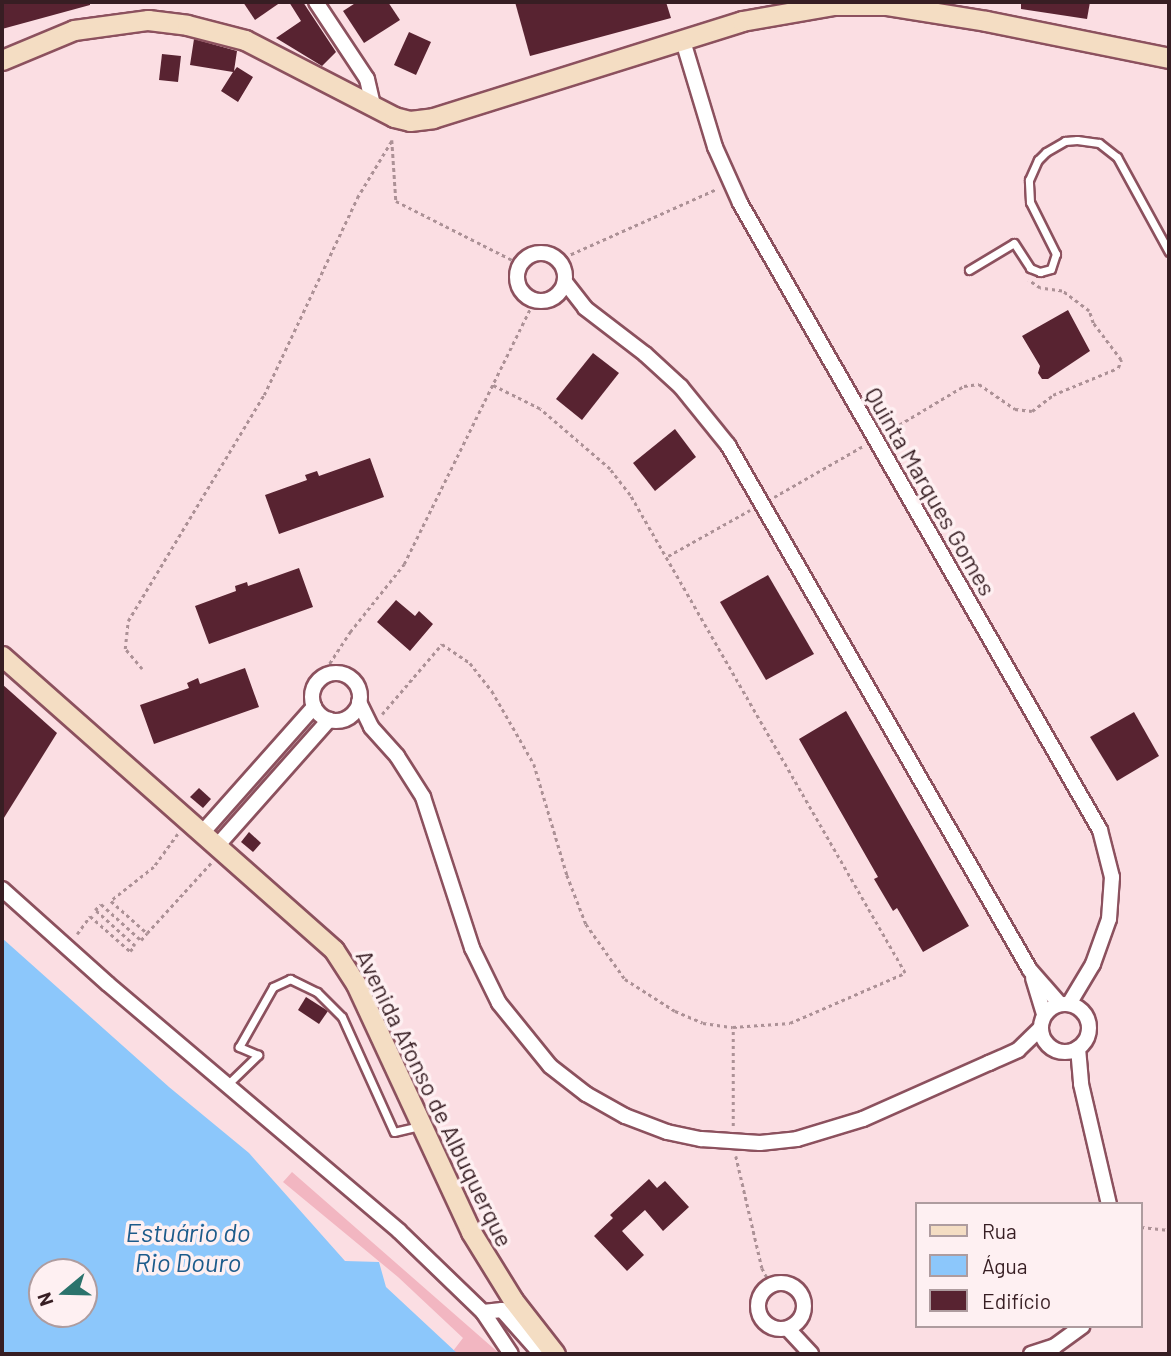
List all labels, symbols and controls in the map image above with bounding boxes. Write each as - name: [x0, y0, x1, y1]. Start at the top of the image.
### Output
- street label: Quinta Marques Gomes: [860, 382, 1002, 600]
- street label: Avenida Afonso de Albuquerque: [350, 945, 520, 1251]
- legend: [916, 1202, 1143, 1328]
- water label: Estuário do Rio Douro: [126, 1216, 250, 1278]
- text: Rua: [982, 1218, 1017, 1243]
- text: Água: [982, 1253, 1028, 1278]
- north arrow: [28, 1258, 98, 1328]
- text: Edifício: [982, 1288, 1051, 1313]
- text: N: [32, 1290, 57, 1309]

